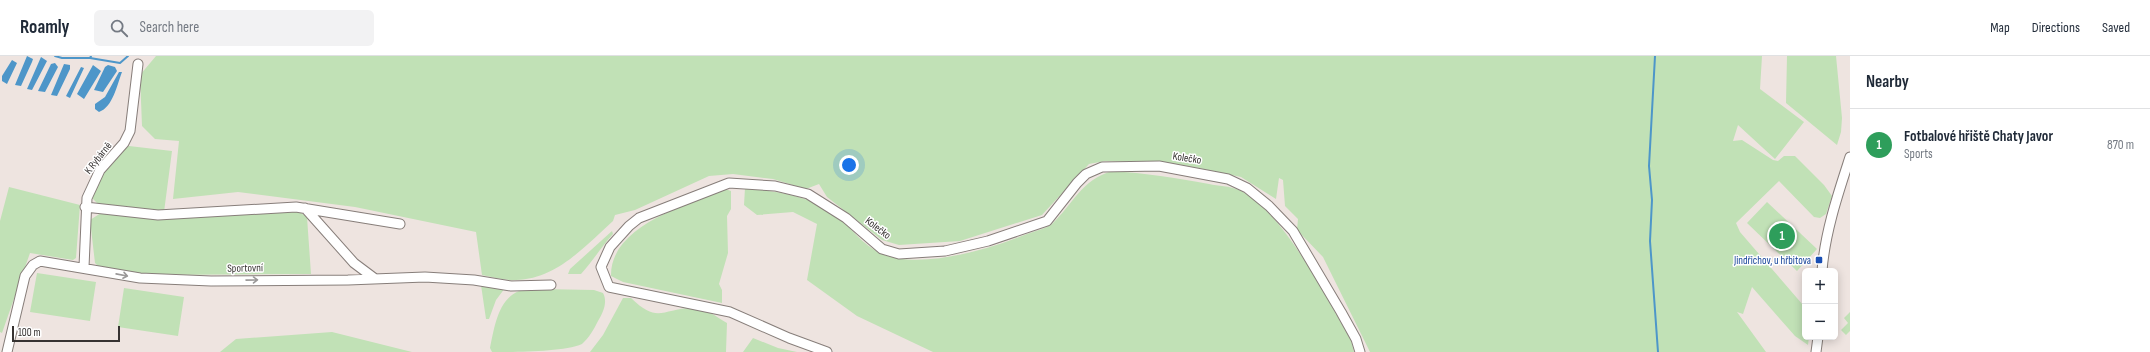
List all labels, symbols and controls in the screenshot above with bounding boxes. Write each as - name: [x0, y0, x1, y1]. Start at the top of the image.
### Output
- search box: [94, 10, 374, 46]
- text: Roamly: [20, 16, 70, 39]
- icon: search: [108, 17, 130, 39]
- text: Search here: [140, 18, 199, 37]
- text: Map: [1990, 19, 2010, 36]
- text: Directions: [2032, 19, 2080, 36]
- text: Saved: [2102, 19, 2130, 36]
- text: Nearby: [1866, 72, 1909, 92]
- text: Fotbalové hřiště Chaty Javor: [1904, 127, 2053, 146]
- text: 1: [1876, 137, 1882, 153]
- text: 870 m: [2107, 137, 2134, 153]
- street label: K Rybárně: [81, 139, 115, 177]
- text: Sports: [1904, 146, 1933, 162]
- street label: Kolečko: [1172, 149, 1203, 167]
- your location: [839, 155, 859, 175]
- street label: Kolečko: [863, 214, 894, 242]
- pin: 1: [1769, 221, 1795, 251]
- place label: Jindřichov, u hřbitova: [1733, 254, 1811, 267]
- marker: Jindřichov, u hřbitova: [1814, 255, 1824, 265]
- street label: Sportovní: [227, 261, 264, 275]
- map controls: [1802, 268, 1838, 340]
- button: +: [1802, 268, 1838, 304]
- one-way arrow: [115, 271, 128, 279]
- one-way arrow: [245, 276, 258, 284]
- button: −: [1802, 304, 1838, 340]
- scale bar: [12, 324, 120, 343]
- text: 100 m: [18, 326, 40, 339]

